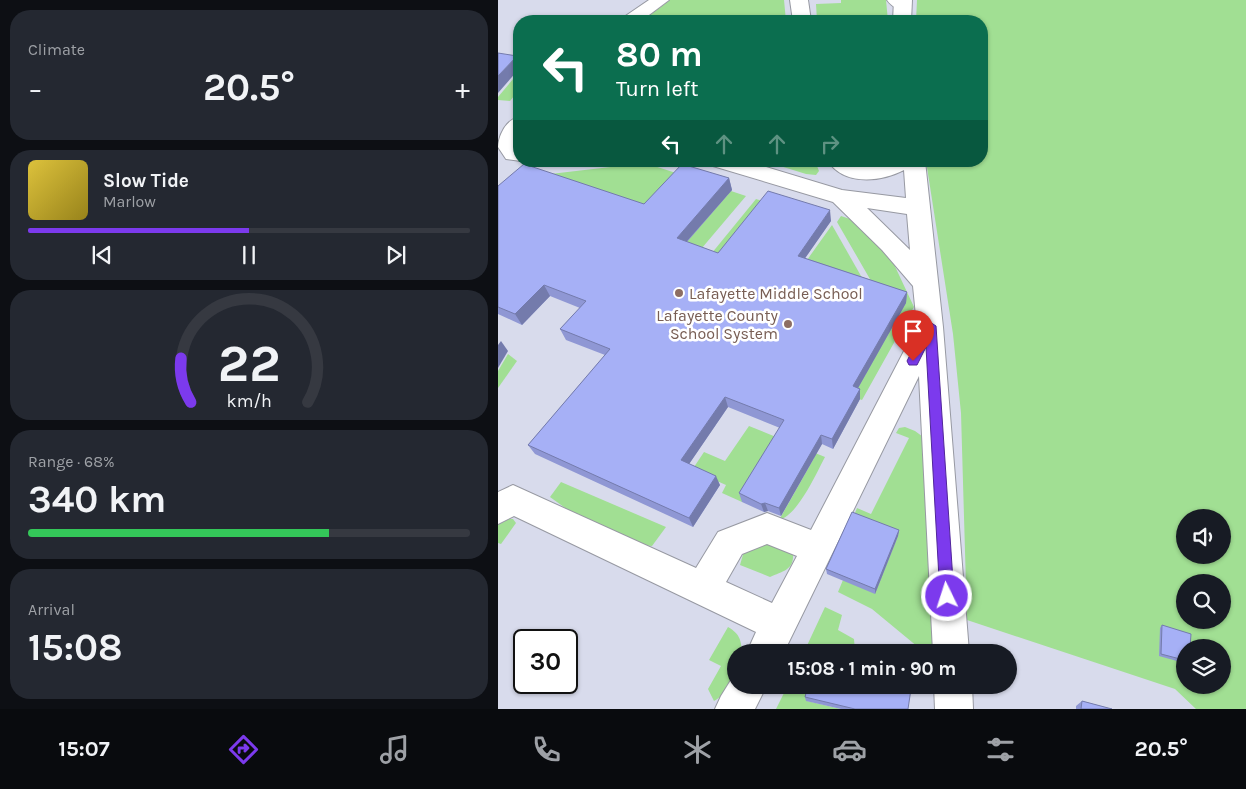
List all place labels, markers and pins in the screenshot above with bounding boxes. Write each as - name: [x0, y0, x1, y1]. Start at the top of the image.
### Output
- place label: Lafayette Middle School: [689, 284, 863, 303]
- marker: Lafayette Middle School: [673, 287, 685, 299]
- place label: Lafayette County School System: [656, 306, 779, 343]
- pin: [892, 310, 934, 361]
- marker: Lafayette County School System: [782, 318, 794, 330]

